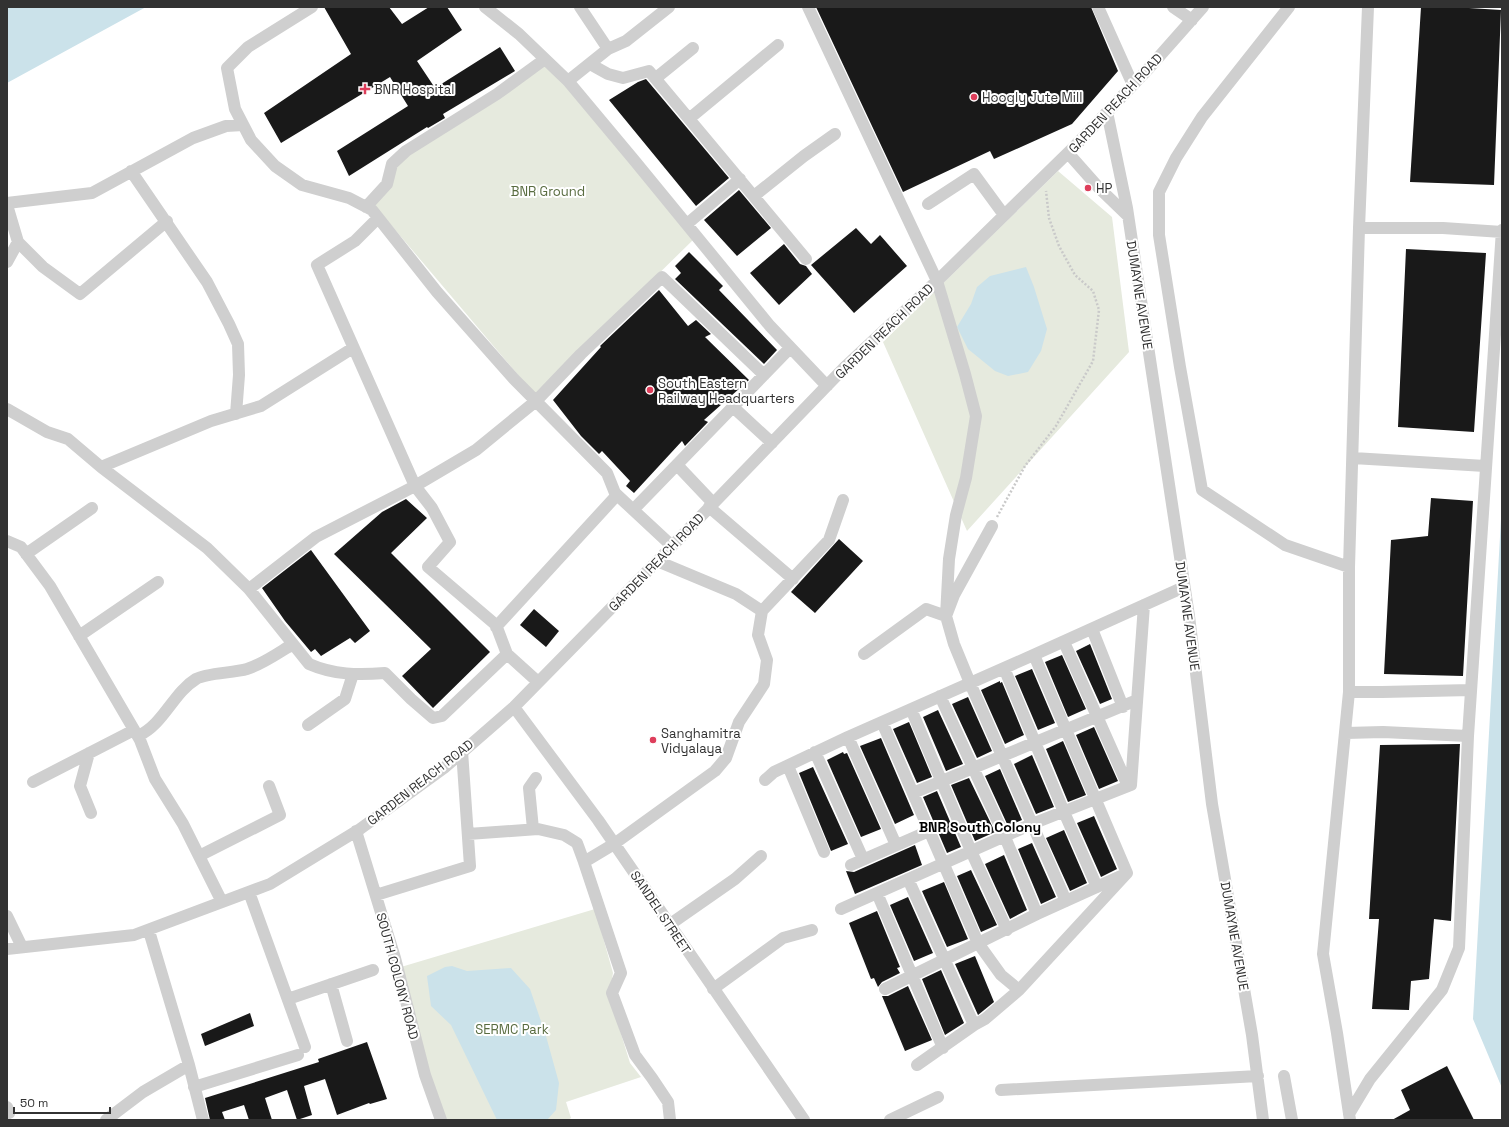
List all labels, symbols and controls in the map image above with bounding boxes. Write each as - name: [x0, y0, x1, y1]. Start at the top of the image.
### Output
- street label: GARDEN REACH ROAD: [1065, 50, 1166, 157]
- place label: BNR Hospital: [374, 81, 454, 98]
- marker: BNR Hospital: [359, 83, 371, 95]
- place label: Hoogly Jute Mill: [982, 89, 1082, 106]
- marker: Hoogly Jute Mill: [969, 92, 979, 102]
- place label: HP: [1096, 180, 1113, 197]
- park label: BNR Ground: [511, 183, 585, 200]
- marker: HP: [1083, 183, 1093, 193]
- street label: DUMAYNE AVENUE: [1122, 239, 1157, 351]
- street label: GARDEN REACH ROAD: [832, 280, 937, 383]
- place label: South Eastern Railway Headquarters: [658, 375, 795, 407]
- marker: South Eastern Railway Headquarters: [645, 385, 655, 395]
- street label: GARDEN REACH ROAD: [605, 510, 708, 615]
- street label: DUMAYNE AVENUE: [1171, 560, 1204, 672]
- place label: Sanghamitra Vidyalaya: [661, 725, 741, 757]
- marker: Sanghamitra Vidyalaya: [648, 735, 658, 745]
- street label: GARDEN REACH ROAD: [364, 736, 477, 829]
- district label: BNR South Colony: [919, 818, 1041, 836]
- street label: SANDEL STREET: [627, 868, 695, 957]
- street label: DUMAYNE AVENUE: [1217, 880, 1252, 992]
- street label: SOUTH COLONY ROAD: [372, 911, 423, 1041]
- park label: SERMC Park: [475, 1021, 549, 1038]
- scale bar: [14, 1089, 110, 1115]
- text: 50 m: [20, 1095, 48, 1111]

